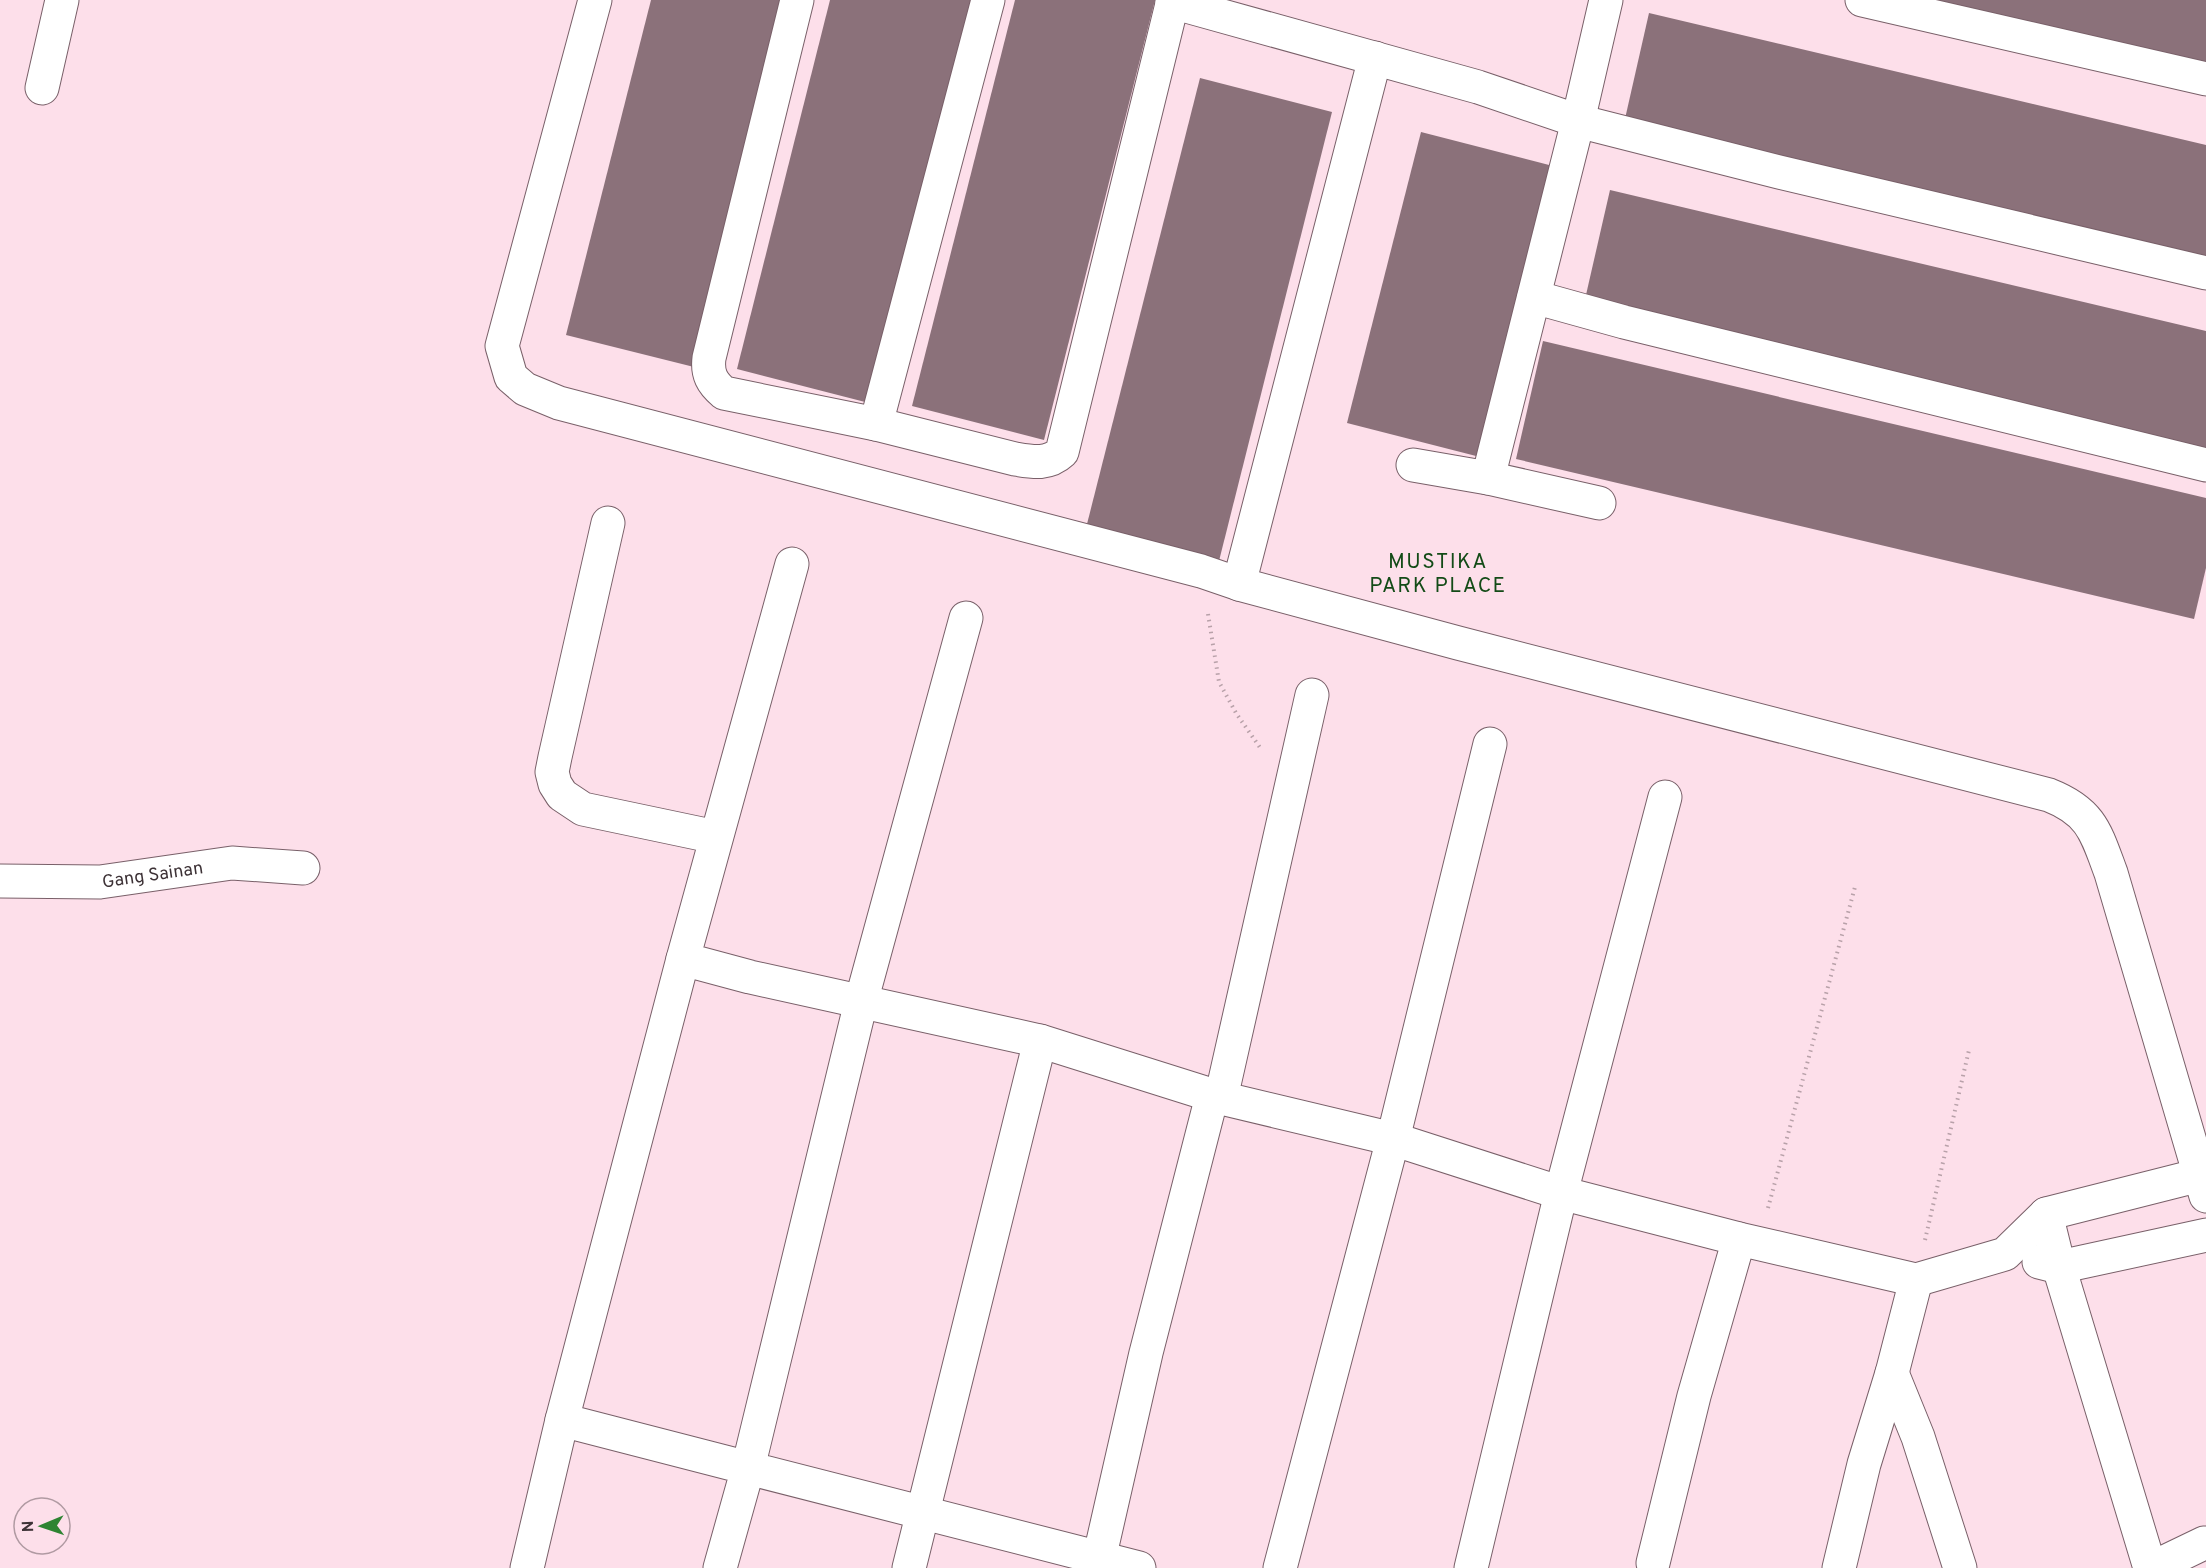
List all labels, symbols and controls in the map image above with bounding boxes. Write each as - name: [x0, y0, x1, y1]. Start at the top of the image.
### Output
- district label: MUSTIKA PARK PLACE: [1369, 549, 1507, 600]
- street label: Gang Sainan: [101, 857, 205, 895]
- north arrow: [12, 1496, 72, 1556]
- text: N: [19, 1520, 39, 1533]

